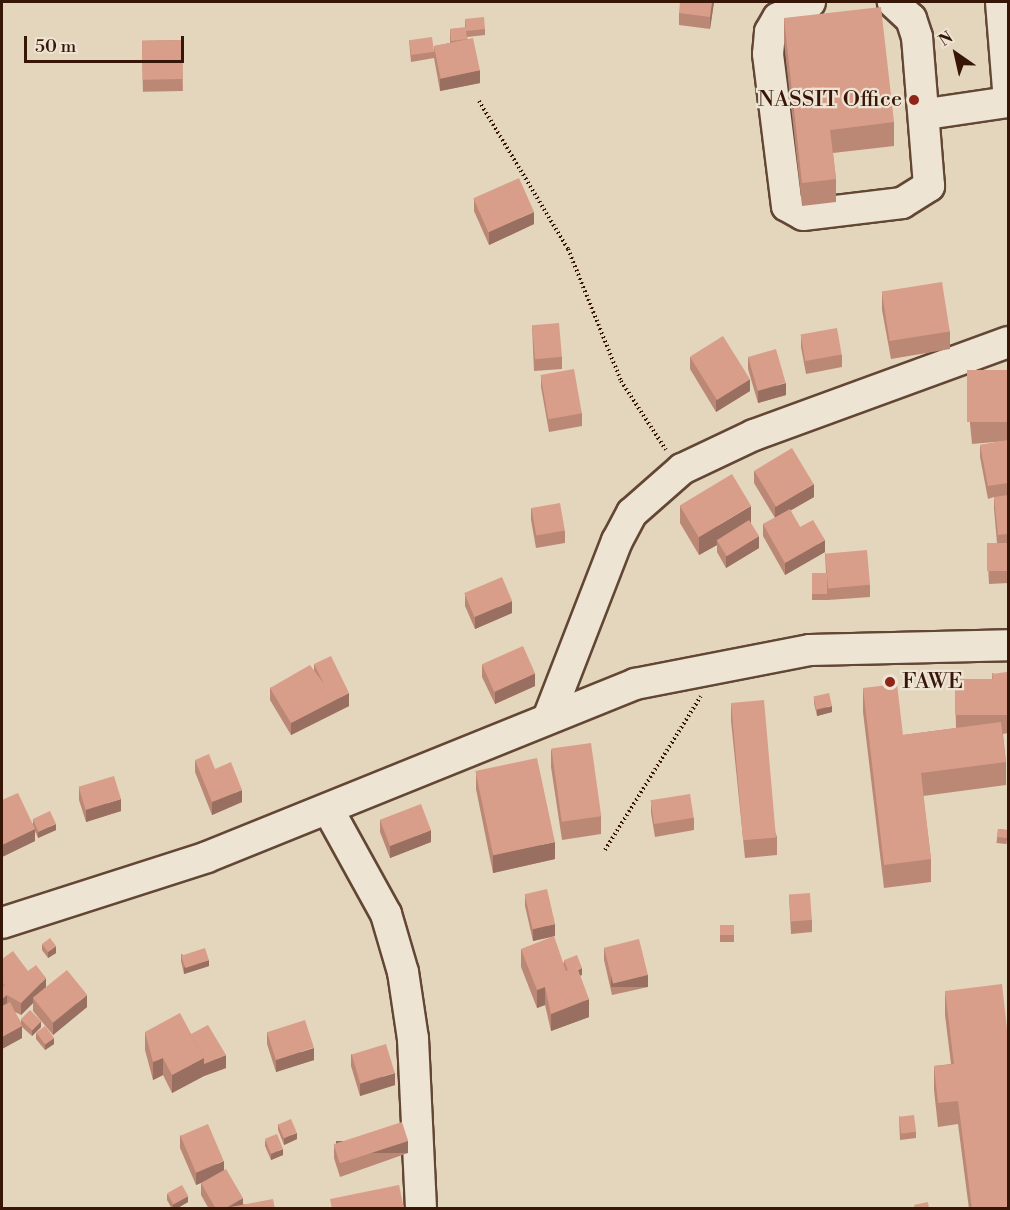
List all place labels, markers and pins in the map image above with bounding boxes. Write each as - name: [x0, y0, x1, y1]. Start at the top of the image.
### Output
- place label: NASSIT Office: [758, 87, 902, 113]
- marker: NASSIT Office: [907, 93, 921, 107]
- place label: FAWE: [902, 669, 963, 695]
- marker: FAWE: [883, 675, 897, 689]

